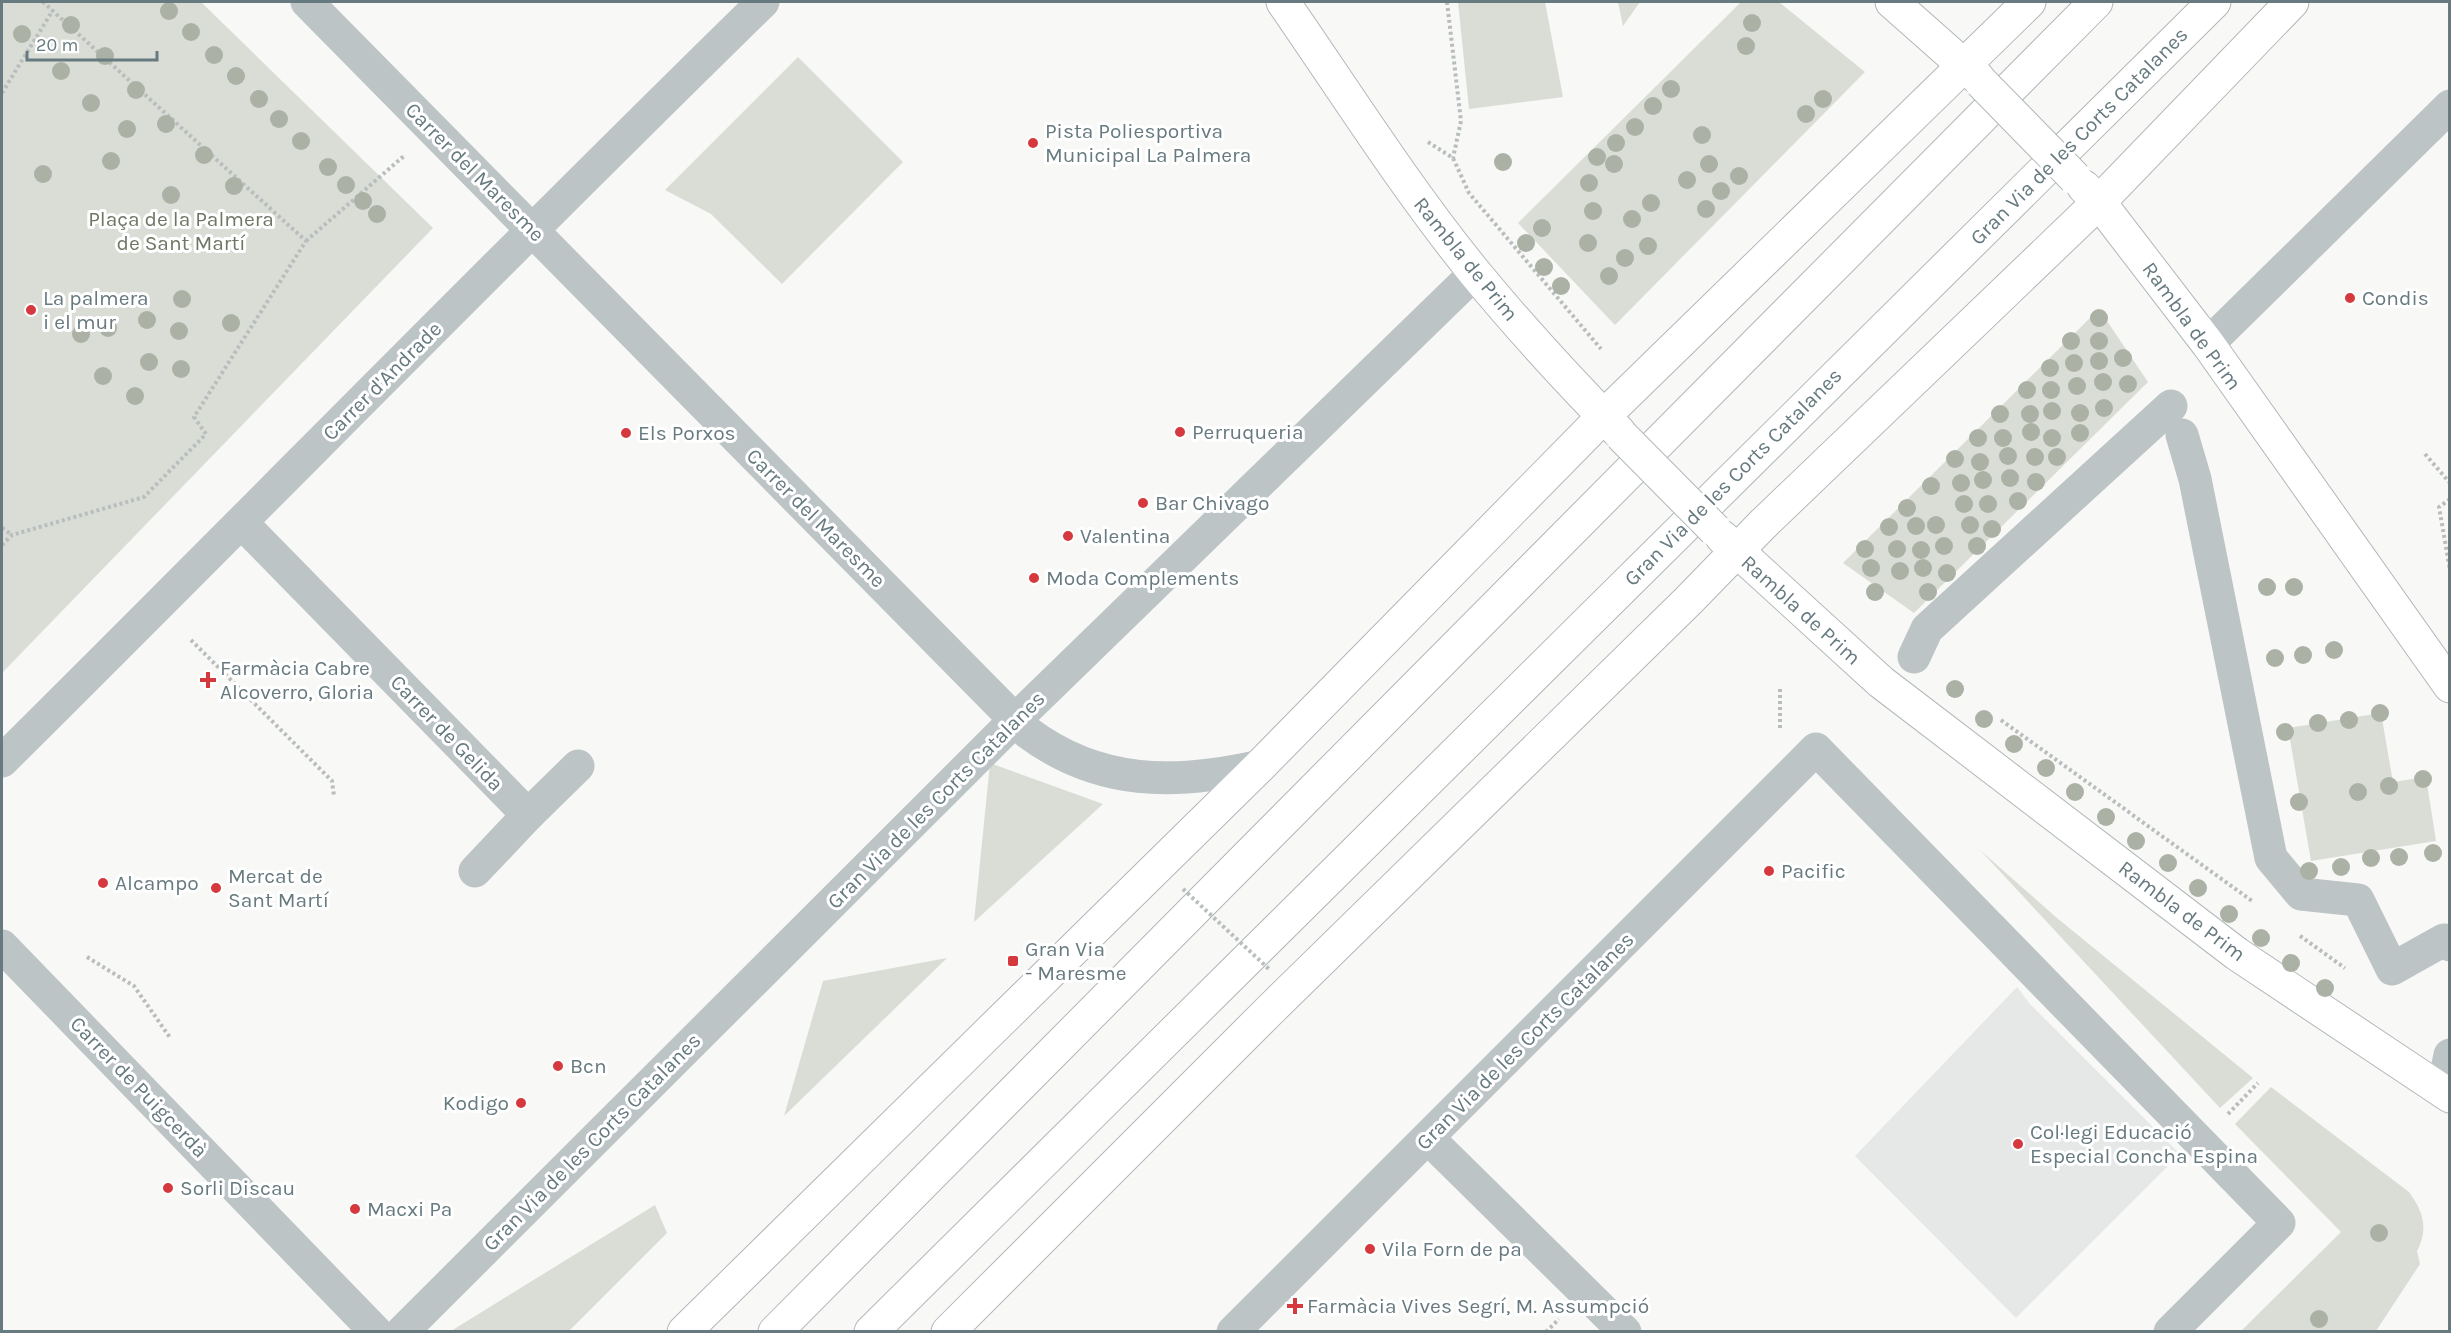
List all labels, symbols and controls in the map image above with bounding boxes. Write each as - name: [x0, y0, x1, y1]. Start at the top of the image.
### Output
- street label: Gran Via de les Corts Catalanes: [1965, 22, 2193, 250]
- scale bar: [27, 24, 158, 62]
- text: 20 m: [36, 34, 78, 56]
- street label: Carrer del Maresme: [401, 98, 549, 246]
- place label: Pista Poliesportiva Municipal La Palmera: [1045, 119, 1251, 167]
- marker: Pista Poliesportiva Municipal La Palmera: [1026, 136, 1040, 150]
- street label: Rambla de Prim: [1409, 192, 1523, 326]
- park label: Plaça de la Palmera de Sant Martí: [88, 207, 274, 255]
- street label: Rambla de Prim: [2138, 257, 2246, 395]
- place label: La palmera i el mur: [43, 286, 149, 334]
- place label: Condis: [2362, 286, 2429, 310]
- marker: Condis: [2343, 291, 2357, 305]
- marker: La palmera i el mur: [24, 303, 38, 317]
- street label: Carrer d'Andrade: [318, 317, 446, 445]
- street label: Gran Via de les Corts Catalanes: [1619, 363, 1847, 591]
- place label: Perruqueria: [1192, 420, 1304, 444]
- place label: Els Porxos: [638, 421, 736, 445]
- marker: Perruqueria: [1173, 425, 1187, 439]
- marker: Els Porxos: [619, 426, 633, 440]
- street label: Carrer del Maresme: [742, 444, 890, 592]
- place label: Bar Chivago: [1155, 491, 1269, 515]
- marker: Bar Chivago: [1136, 496, 1150, 510]
- place label: Valentina: [1080, 524, 1170, 548]
- marker: Valentina: [1061, 529, 1075, 543]
- street label: Rambla de Prim: [1736, 550, 1866, 670]
- place label: Moda Complements: [1046, 566, 1239, 590]
- marker: Moda Complements: [1027, 571, 1041, 585]
- place label: Farmàcia Cabre Alcoverro, Gloria: [220, 656, 374, 704]
- street label: Carrer de Gelida: [386, 670, 508, 796]
- marker: Farmàcia Cabre Alcoverro, Gloria: [201, 673, 215, 687]
- street label: Gran Via de les Corts Catalanes: [822, 686, 1050, 914]
- street label: Rambla de Prim: [2114, 856, 2250, 966]
- place label: Pacific: [1781, 859, 1846, 883]
- place label: Mercat de Sant Martí: [228, 864, 330, 912]
- marker: Pacific: [1762, 864, 1776, 878]
- place label: Alcampo: [115, 871, 199, 895]
- marker: Alcampo: [96, 876, 110, 890]
- marker: Mercat de Sant Martí: [209, 881, 223, 895]
- street label: Gran Via de les Corts Catalanes: [1411, 927, 1639, 1155]
- place label: Gran Via - Maresme: [1025, 937, 1126, 985]
- marker: Gran Via - Maresme: [1006, 954, 1020, 968]
- street label: Carrer de Puigcerdà: [65, 1011, 213, 1163]
- street label: Gran Via de les Corts Catalanes: [478, 1028, 706, 1256]
- place label: Bcn: [570, 1054, 607, 1078]
- marker: Bcn: [551, 1059, 565, 1073]
- place label: Kodigo: [443, 1091, 509, 1115]
- marker: Kodigo: [514, 1096, 528, 1110]
- place label: Col·legi Educació Especial Concha Espina: [2030, 1120, 2258, 1168]
- marker: Col·legi Educació Especial Concha Espina: [2011, 1137, 2025, 1151]
- place label: Sorli Discau: [180, 1176, 295, 1200]
- marker: Sorli Discau: [161, 1181, 175, 1195]
- place label: Macxi Pa: [367, 1197, 452, 1221]
- marker: Macxi Pa: [348, 1202, 362, 1216]
- place label: Vila Forn de pa: [1382, 1237, 1522, 1261]
- marker: Vila Forn de pa: [1363, 1242, 1377, 1256]
- place label: Farmàcia Vives Segrí, M. Assumpció: [1307, 1294, 1649, 1318]
- marker: Farmàcia Vives Segrí, M. Assumpció: [1288, 1299, 1302, 1313]

